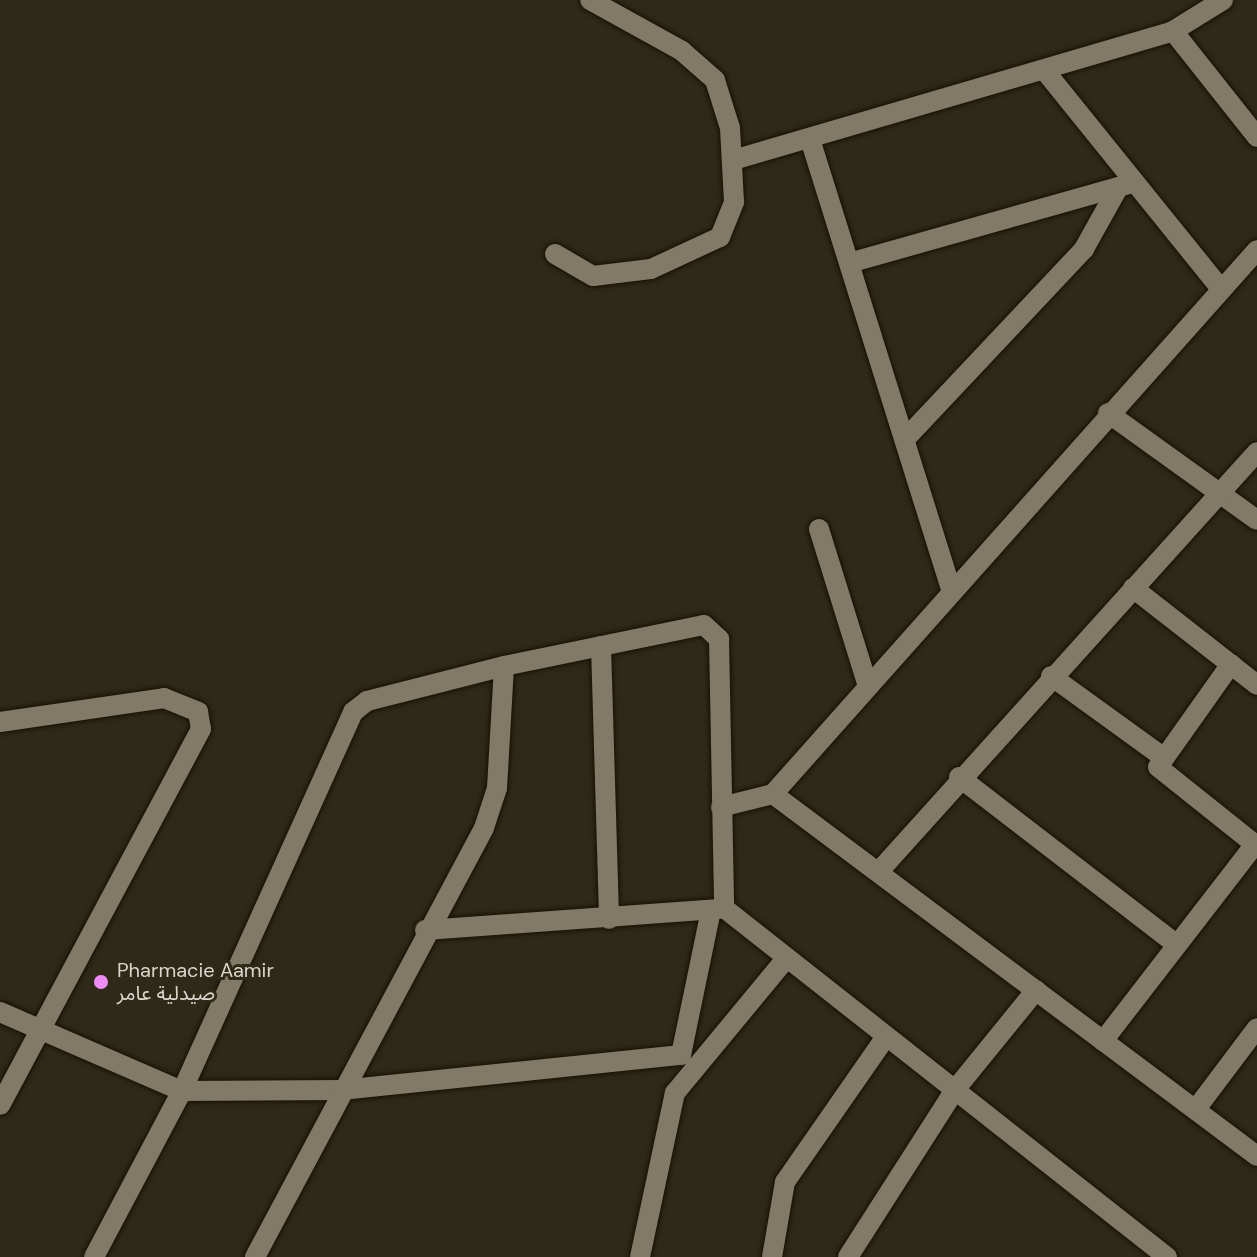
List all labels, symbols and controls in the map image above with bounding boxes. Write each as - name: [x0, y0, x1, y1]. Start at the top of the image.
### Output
- place label: Pharmacie Aamir صيدلية عامر: [117, 958, 274, 1005]
- marker: Pharmacie Aamir صيدلية عامر: [92, 973, 110, 991]

